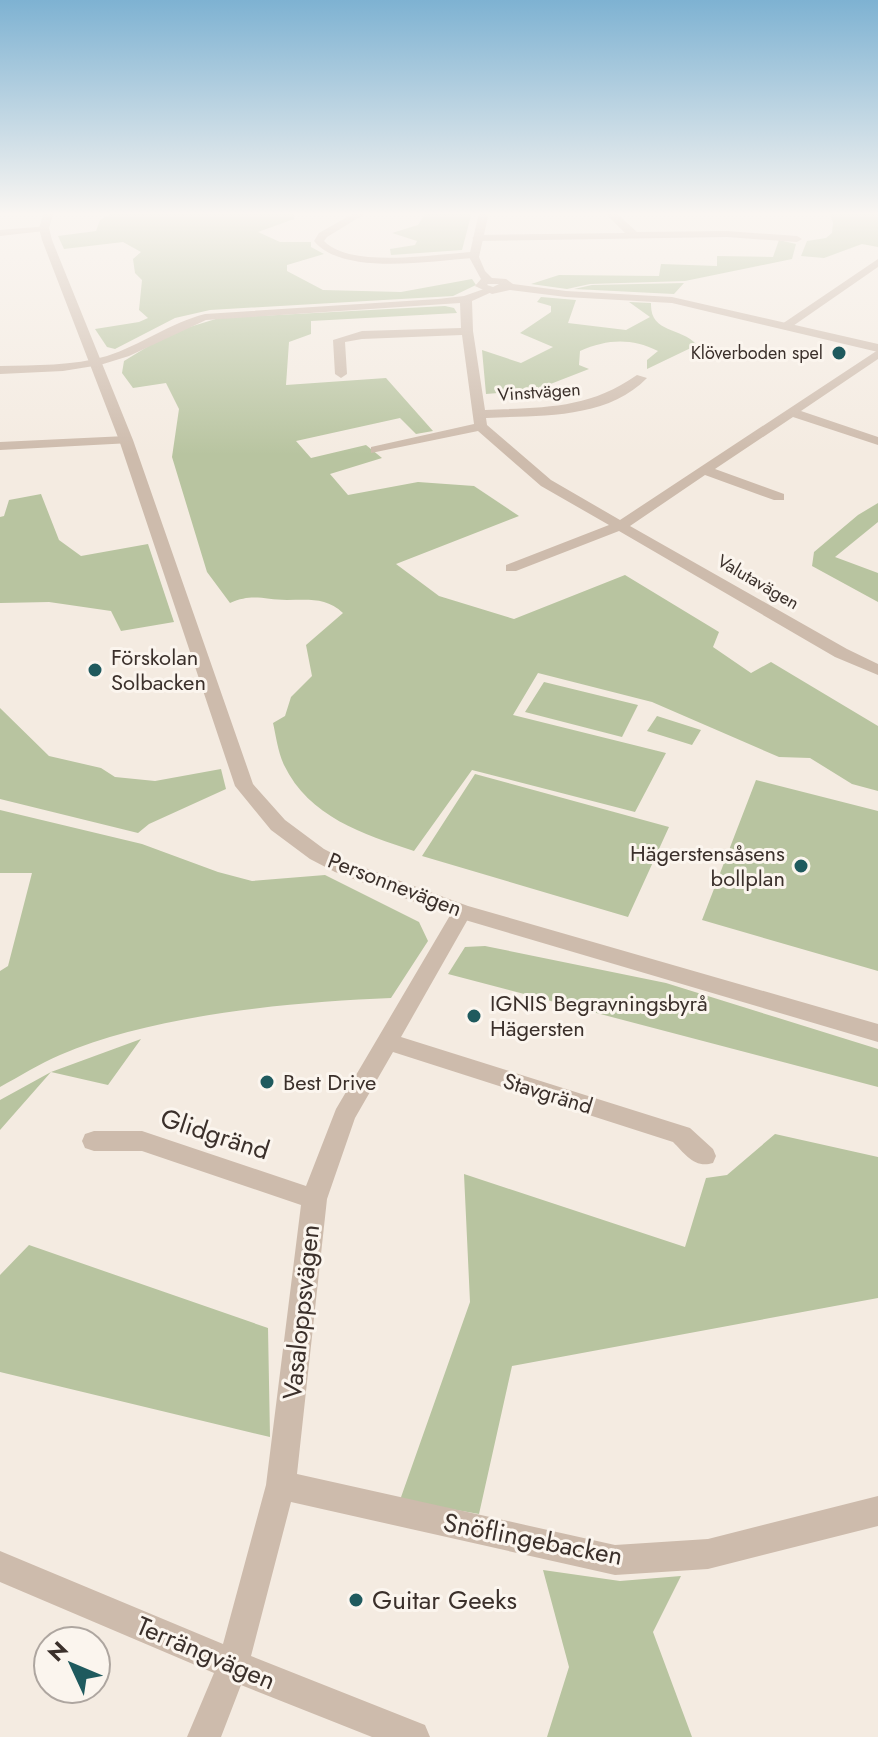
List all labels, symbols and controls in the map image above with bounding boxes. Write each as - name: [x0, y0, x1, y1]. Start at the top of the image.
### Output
- place label: Klöverboden spel: [691, 340, 823, 366]
- marker: Klöverboden spel: [830, 344, 848, 362]
- street label: Vinstvägen: [497, 376, 581, 408]
- street label: Valutavägen: [712, 548, 804, 616]
- place label: Förskolan Solbacken: [111, 641, 206, 698]
- marker: Förskolan Solbacken: [86, 661, 104, 679]
- place label: Hägerstensåsens bollplan: [630, 837, 785, 894]
- street label: Personnevägen: [323, 844, 467, 924]
- marker: Hägerstensåsens bollplan: [792, 857, 810, 875]
- place label: IGNIS Begravningsbyrå Hägersten: [490, 987, 708, 1044]
- marker: IGNIS Begravningsbyrå Hägersten: [465, 1007, 483, 1025]
- street label: Stavgränd: [499, 1064, 597, 1122]
- place label: Best Drive: [283, 1066, 376, 1098]
- marker: Best Drive: [258, 1073, 276, 1091]
- street label: Glidgränd: [156, 1099, 274, 1169]
- street label: Vasaloppsvägen: [273, 1222, 329, 1402]
- street label: Snöflingebacken: [440, 1503, 626, 1575]
- place label: Guitar Geeks: [372, 1581, 517, 1619]
- marker: Guitar Geeks: [347, 1591, 365, 1609]
- street label: Terrängvägen: [131, 1607, 281, 1699]
- north arrow: [32, 1625, 112, 1705]
- text: N: [40, 1634, 75, 1669]

